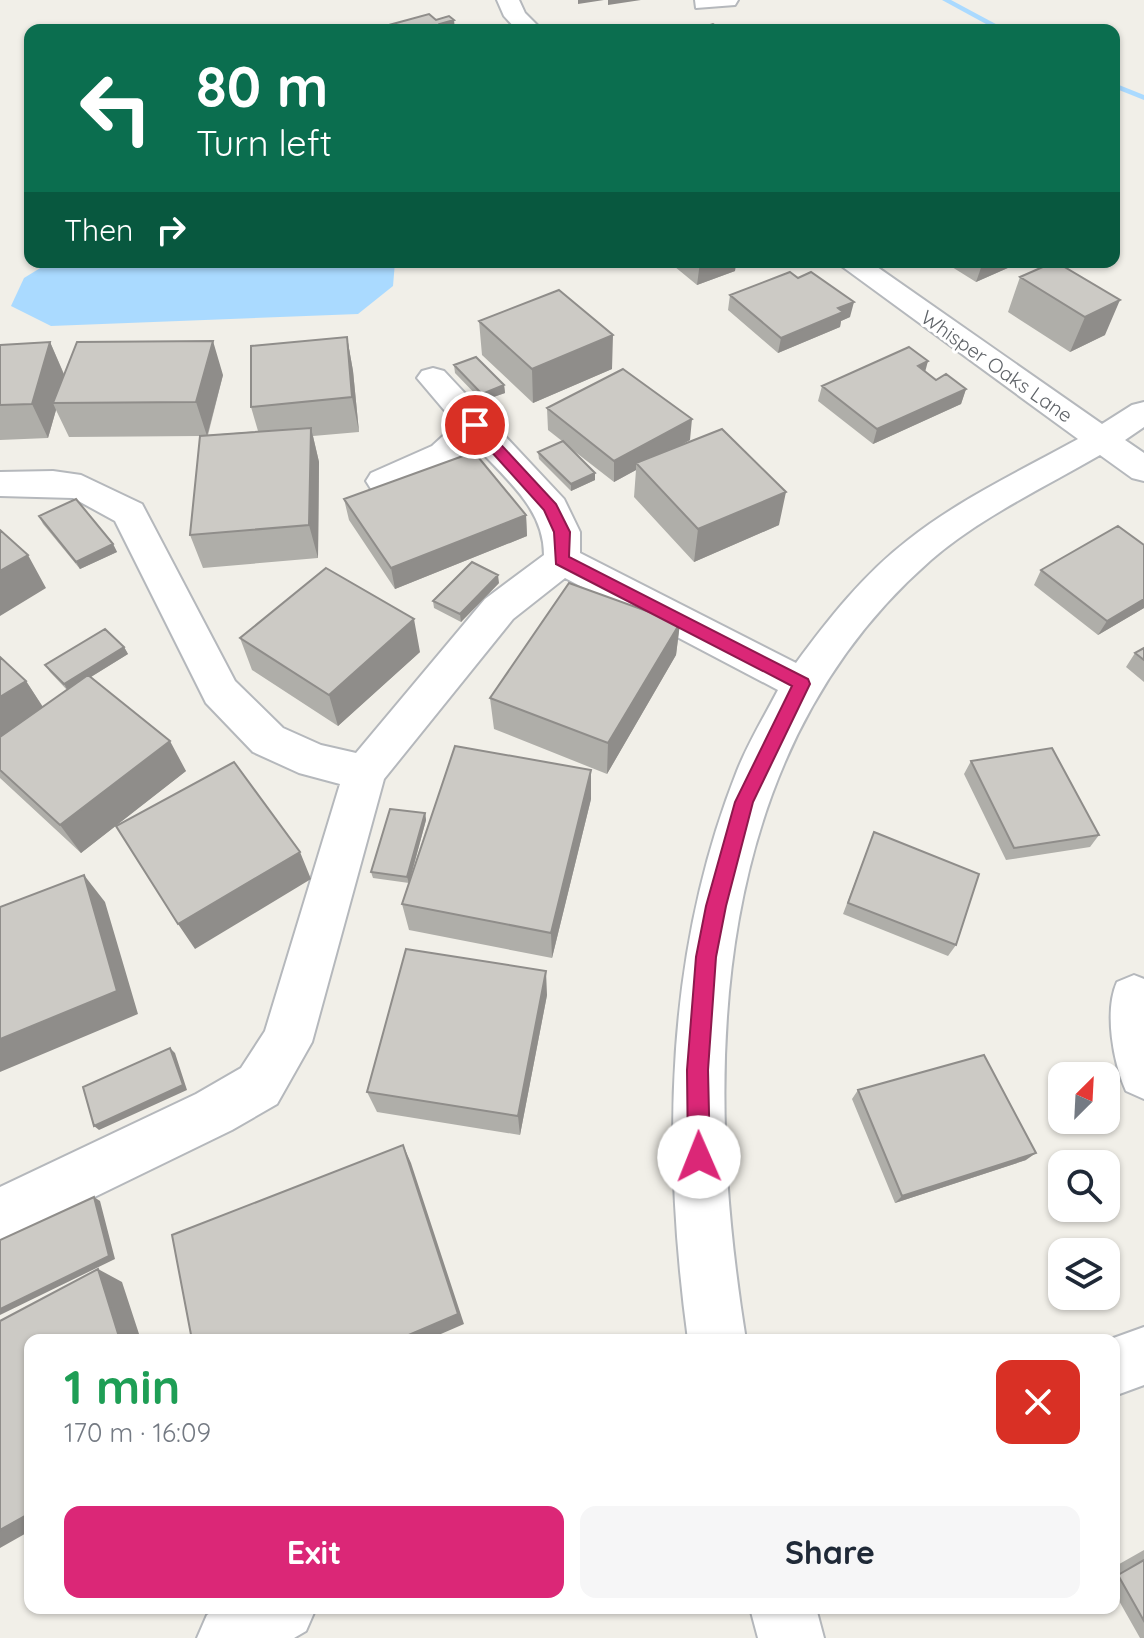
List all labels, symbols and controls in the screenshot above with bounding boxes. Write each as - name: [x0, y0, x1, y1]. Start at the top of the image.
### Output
- text: 80 m: [196, 51, 328, 121]
- icon: left: [64, 56, 168, 160]
- text: Turn left: [196, 120, 332, 165]
- icon: right: [149, 208, 193, 252]
- text: Then: [64, 211, 133, 249]
- street label: Whisper Oaks Lane: [916, 304, 1078, 428]
- pin: [441, 391, 509, 459]
- icon: arrive: [453, 403, 497, 447]
- north arrow: [1048, 1062, 1120, 1134]
- map controls: [1048, 1062, 1120, 1310]
- position arrow: [657, 1115, 741, 1199]
- button: search: [1048, 1150, 1120, 1222]
- button: layers: [1048, 1238, 1120, 1310]
- text: 1 min: [64, 1356, 180, 1416]
- button: close: [996, 1360, 1080, 1444]
- text: 170 m · 16:09: [64, 1416, 211, 1449]
- button: Exit: [64, 1506, 564, 1598]
- button: Share: [580, 1506, 1080, 1598]

